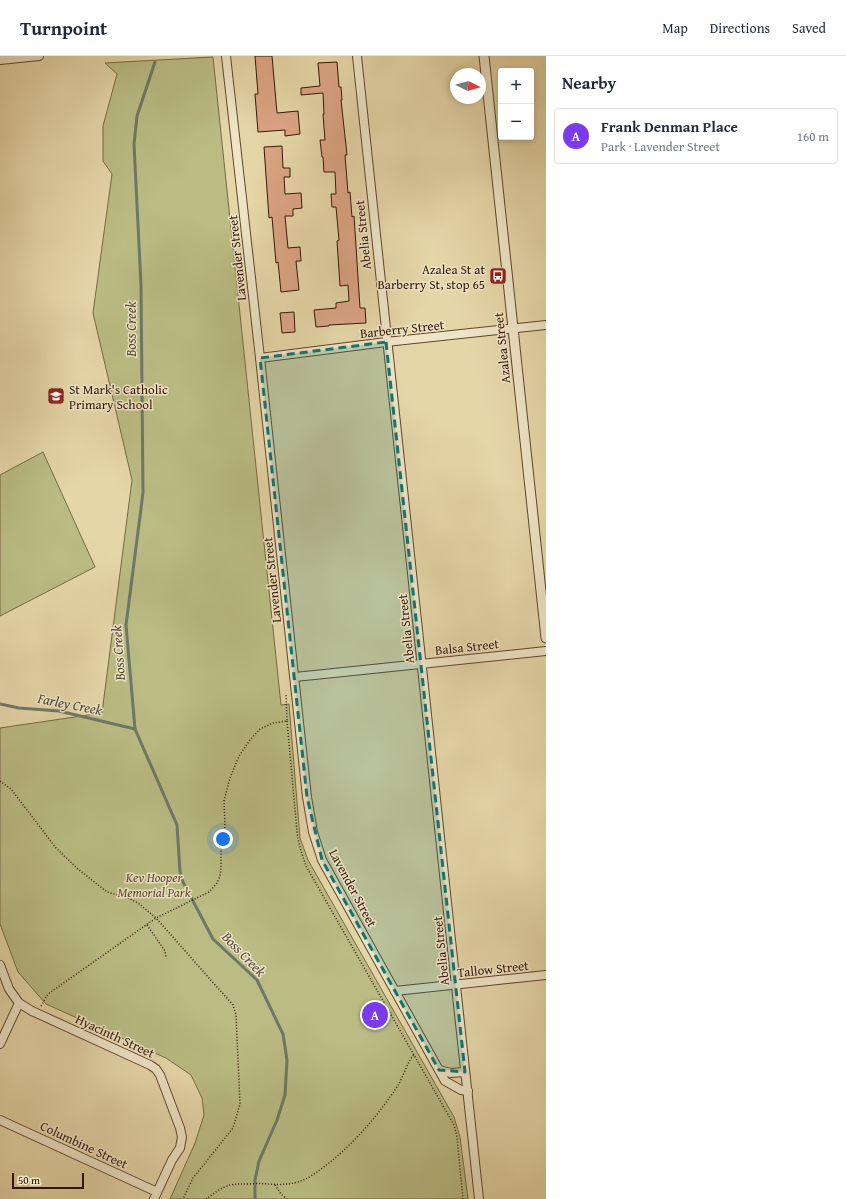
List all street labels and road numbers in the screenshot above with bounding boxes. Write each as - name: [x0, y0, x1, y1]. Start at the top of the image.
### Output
- street label: Abelia Street: [350, 199, 376, 271]
- street label: Lavender Street: [223, 214, 251, 302]
- street label: Azalea Street: [489, 311, 515, 384]
- street label: Barberry Street: [359, 315, 445, 343]
- street label: Lavender Street: [258, 536, 286, 624]
- street label: Abelia Street: [393, 593, 419, 665]
- street label: Balsa Street: [434, 634, 500, 660]
- street label: Lavender Street: [324, 846, 382, 931]
- street label: Abelia Street: [428, 915, 454, 987]
- street label: Tallow Street: [456, 956, 530, 982]
- street label: Hyacinth Street: [72, 1009, 158, 1063]
- street label: Columbine Street: [37, 1116, 131, 1174]

